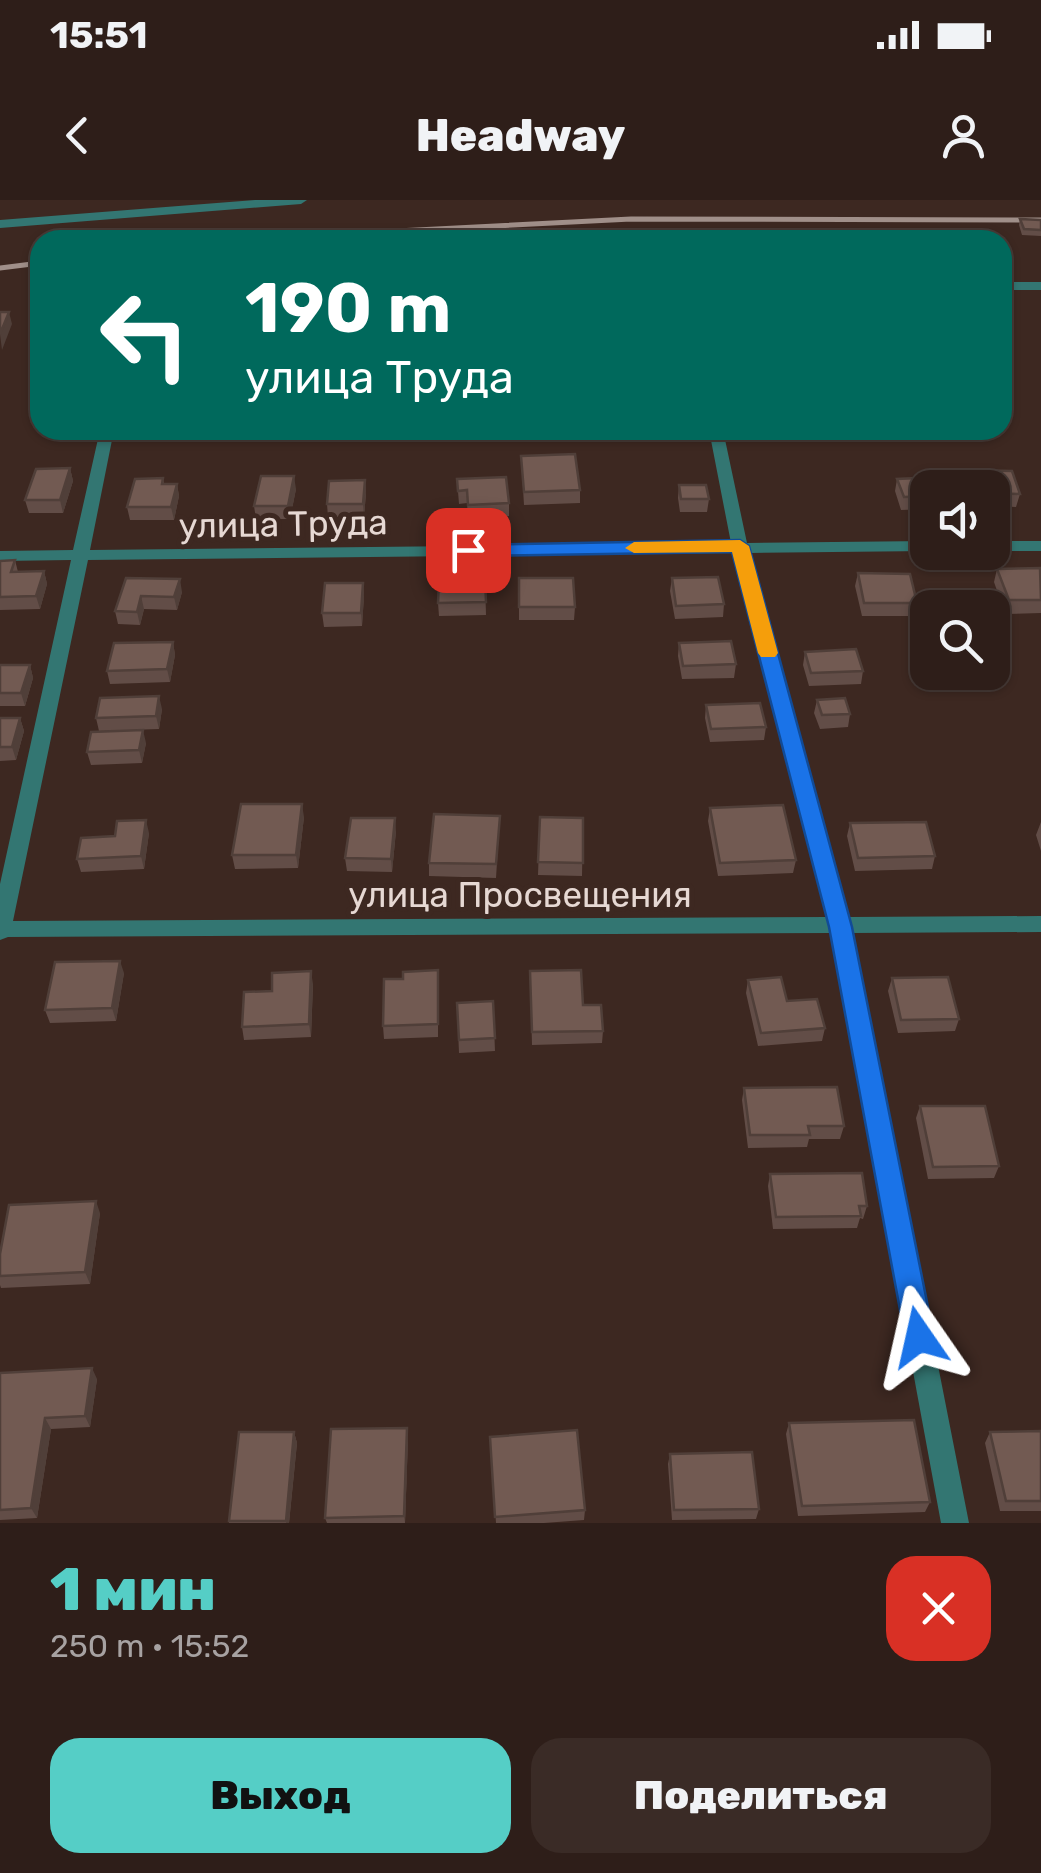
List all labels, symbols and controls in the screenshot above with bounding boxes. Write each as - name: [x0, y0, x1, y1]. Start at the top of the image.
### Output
- text: 15:51: [50, 12, 148, 58]
- icon: back: [50, 108, 105, 163]
- icon: person: [936, 108, 991, 163]
- text: Headway: [416, 109, 625, 162]
- text: 190 m: [245, 267, 451, 350]
- icon: left: [80, 270, 210, 400]
- text: улица Труда: [245, 351, 514, 404]
- map controls: [910, 470, 1010, 690]
- button: sound: [910, 470, 1010, 570]
- street label: улица Труда: [178, 501, 388, 547]
- pin: [426, 508, 511, 593]
- icon: arrive: [441, 523, 496, 578]
- button: search: [910, 590, 1010, 690]
- street label: улица Просвещения: [348, 874, 692, 916]
- position arrow: [867, 1285, 971, 1389]
- text: 1 мин: [50, 1554, 216, 1625]
- button: close: [886, 1556, 991, 1661]
- text: 250 m · 15:52: [50, 1627, 249, 1665]
- button: Выход: [50, 1738, 511, 1853]
- button: Поделиться: [531, 1738, 991, 1853]

